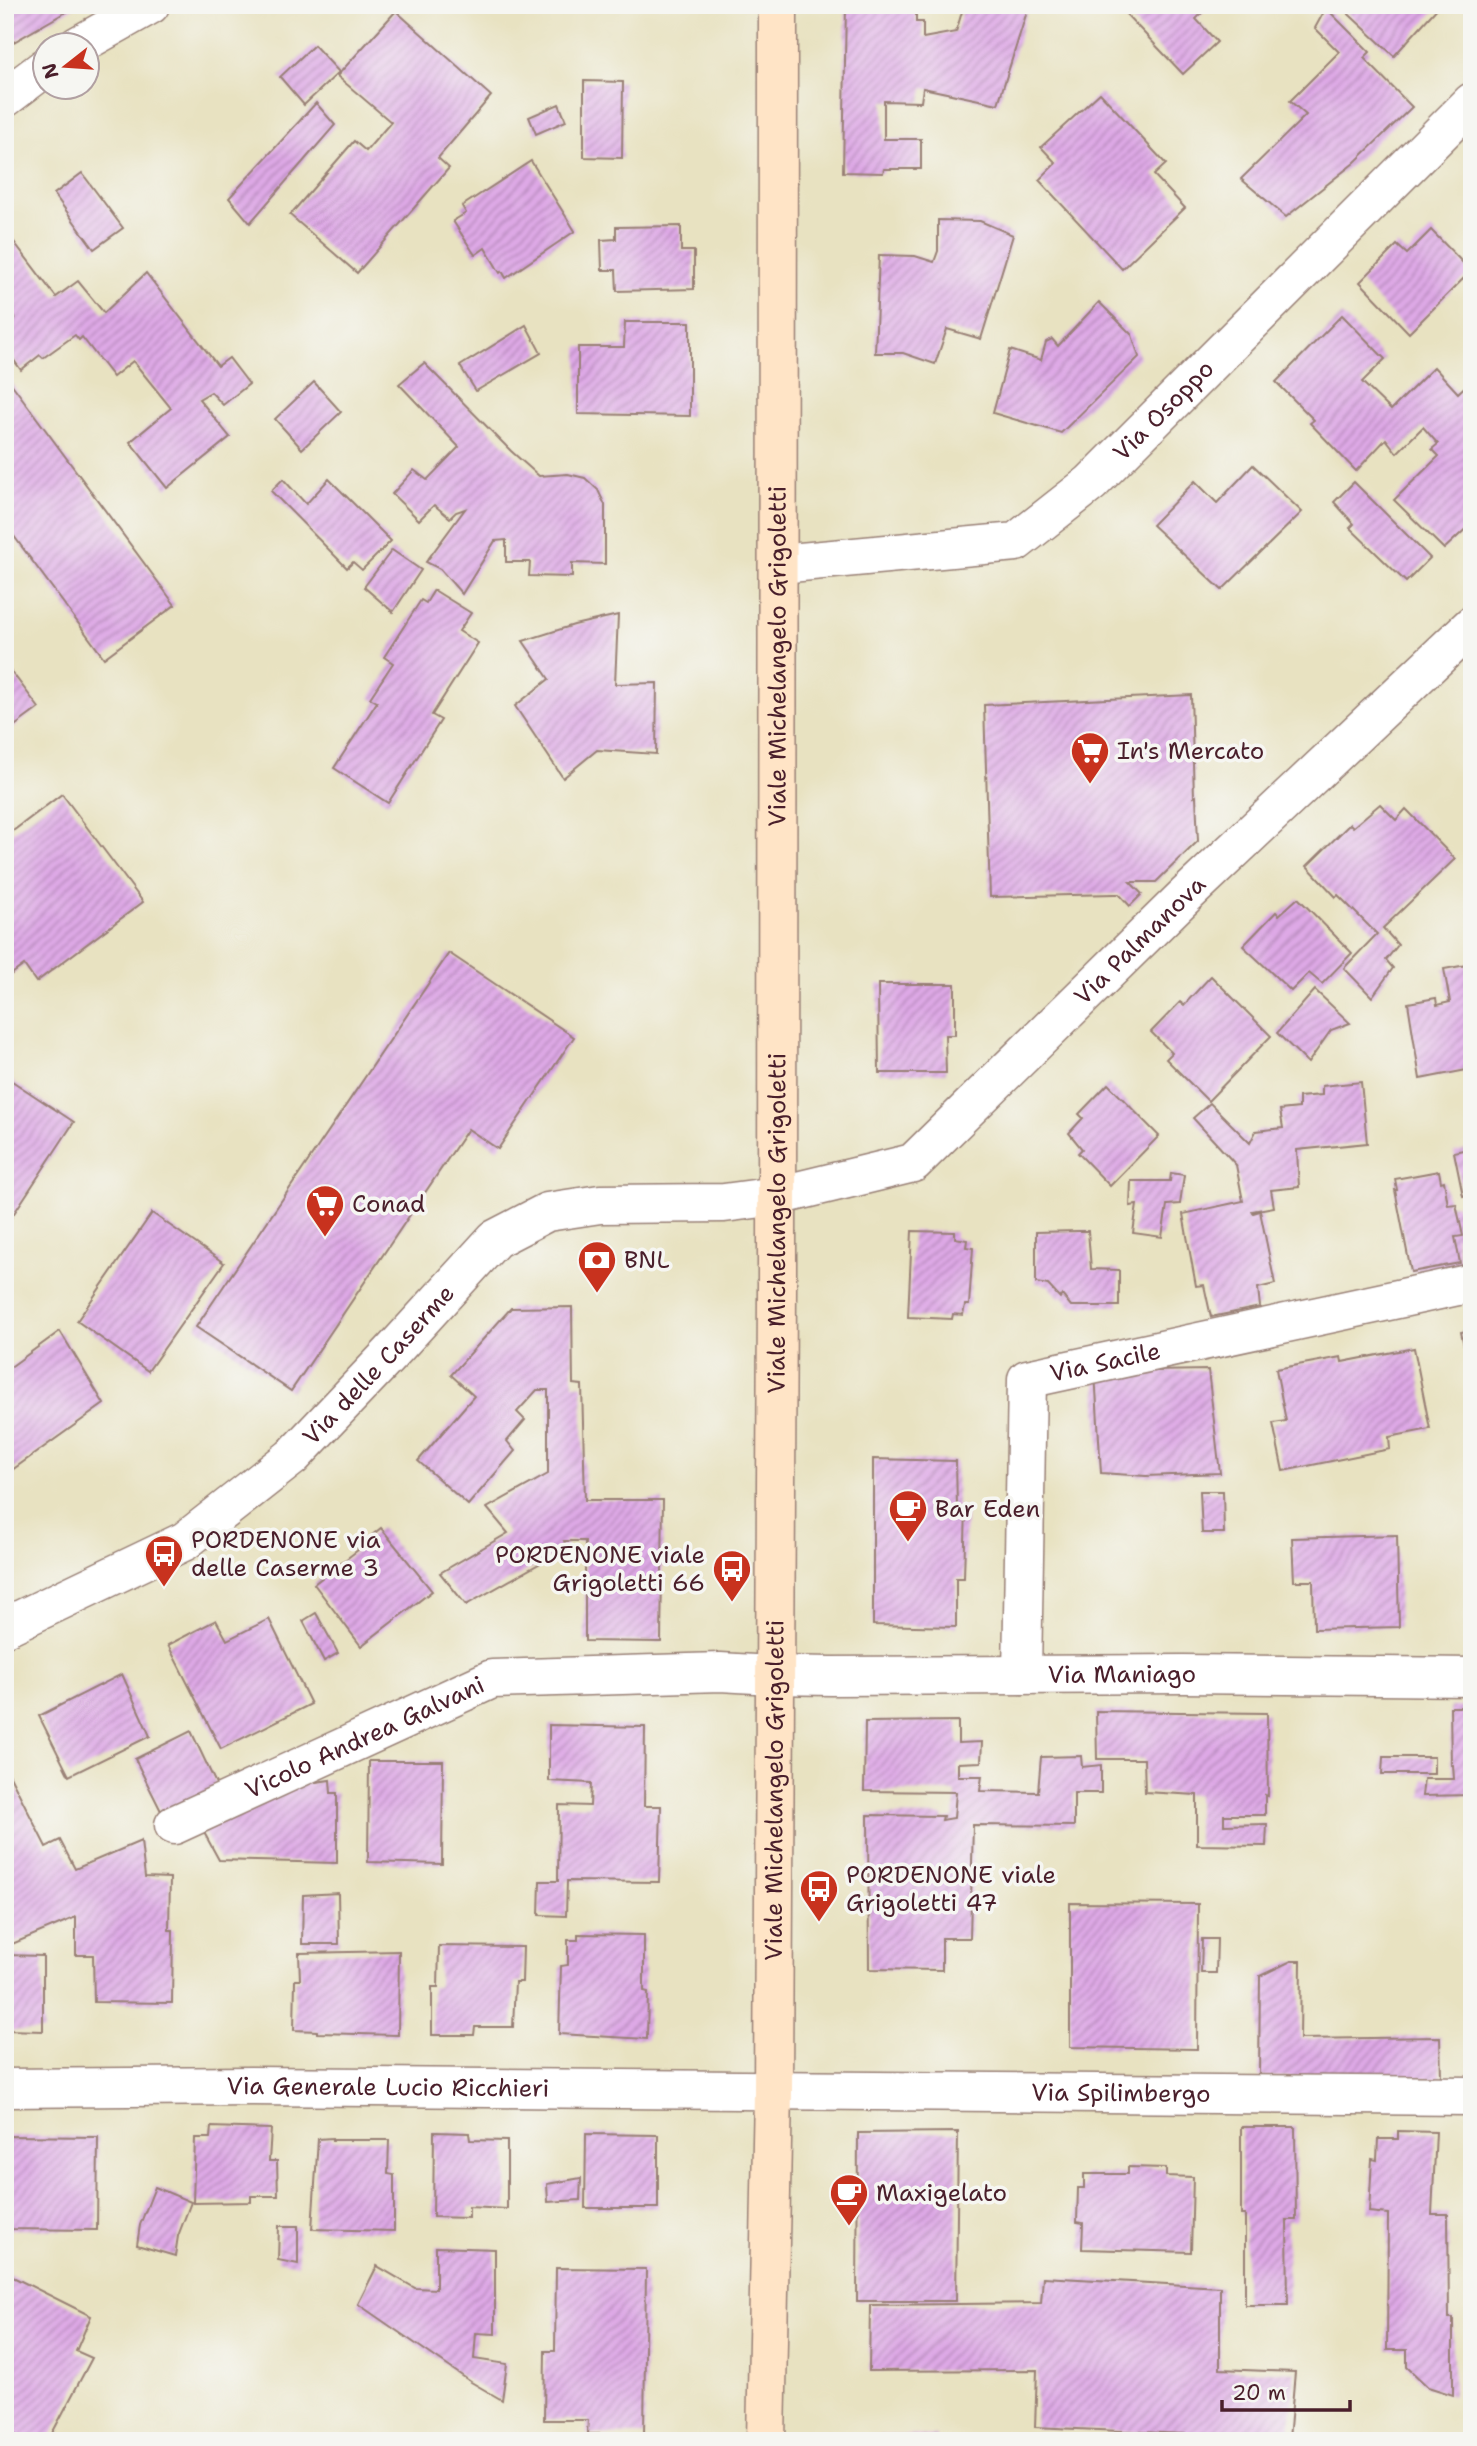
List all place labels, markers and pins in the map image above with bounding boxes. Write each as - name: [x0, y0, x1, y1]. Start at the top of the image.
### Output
- supermarket icon: In's Mercato: [1069, 730, 1111, 785]
- place label: In's Mercato: [1117, 735, 1264, 767]
- supermarket icon: Conad: [304, 1183, 346, 1238]
- place label: Conad: [352, 1188, 425, 1220]
- bank icon: BNL: [576, 1239, 618, 1294]
- place label: BNL: [624, 1244, 670, 1276]
- cafe icon: Bar Eden: [887, 1488, 929, 1543]
- place label: Bar Eden: [935, 1493, 1040, 1525]
- place label: PORDENONE via delle Caserme 3: [191, 1524, 381, 1584]
- bus stop icon: PORDENONE via delle Caserme 3: [143, 1533, 185, 1588]
- place label: PORDENONE viale Grigoletti 66: [495, 1539, 705, 1599]
- bus stop icon: PORDENONE viale Grigoletti 66: [711, 1548, 753, 1603]
- place label: PORDENONE viale Grigoletti 47: [846, 1859, 1056, 1919]
- bus stop icon: PORDENONE viale Grigoletti 47: [798, 1868, 840, 1923]
- cafe icon: Maxigelato: [828, 2172, 870, 2227]
- place label: Maxigelato: [876, 2177, 1007, 2209]

